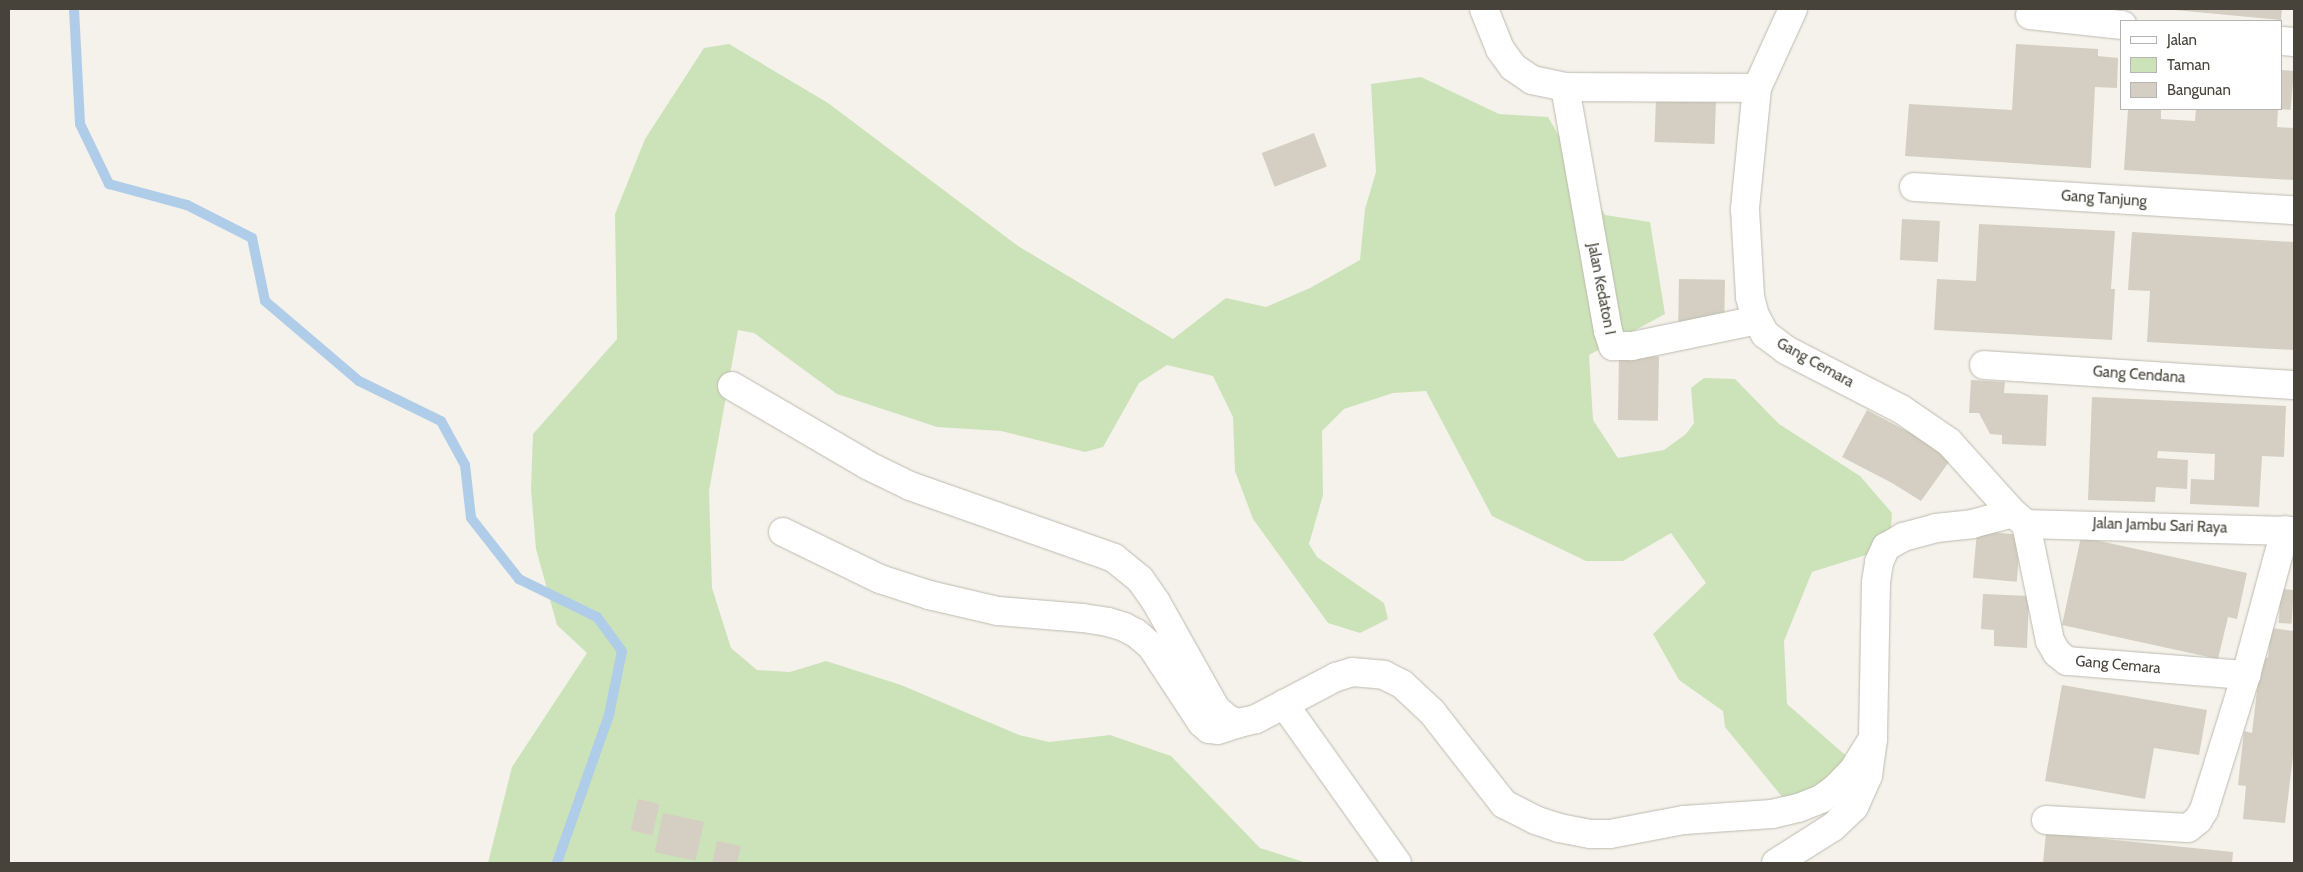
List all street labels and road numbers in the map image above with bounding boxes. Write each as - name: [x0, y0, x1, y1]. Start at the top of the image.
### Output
- street label: Gang Tanjung: [2060, 187, 2148, 211]
- street label: Jalan Kedaton I: [1583, 242, 1619, 336]
- street label: Gang Cemara: [1773, 334, 1857, 392]
- street label: Gang Cendana: [2092, 363, 2186, 387]
- street label: Jalan Jambu Sari Raya: [2092, 515, 2228, 537]
- street label: Gang Cemara: [2075, 652, 2161, 678]

